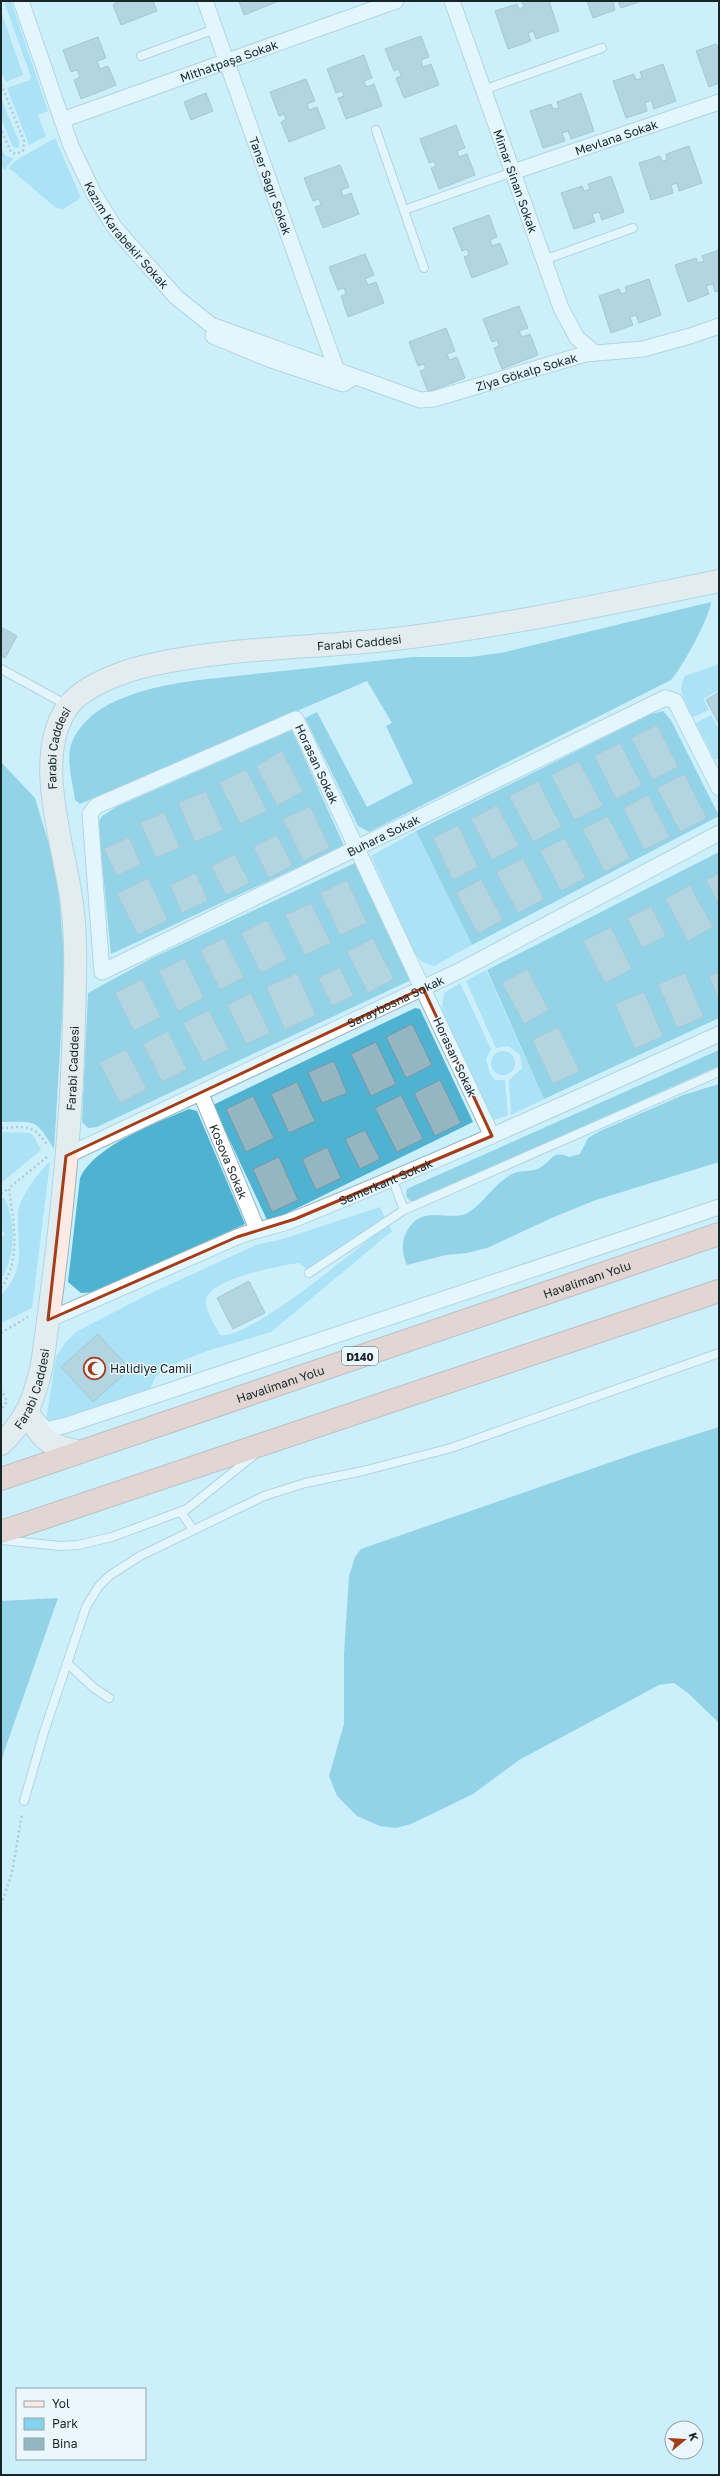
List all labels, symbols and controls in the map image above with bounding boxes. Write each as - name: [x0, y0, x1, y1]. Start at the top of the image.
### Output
- street label: Mithatpaşa Sokak: [178, 36, 280, 85]
- street label: Mevlana Sokak: [573, 116, 660, 158]
- street label: Mimar Sinan Sokak: [491, 127, 541, 235]
- street label: Taner Sağır Sokak: [246, 135, 295, 237]
- street label: Kazım Karabekir Sokak: [81, 179, 173, 292]
- street label: Ziya Gökalp Sokak: [474, 349, 579, 394]
- street label: Farabi Caddesi: [316, 631, 402, 653]
- street label: Farabi Caddesi: [44, 704, 73, 790]
- street label: Horasan Sokak: [292, 722, 342, 806]
- street label: Buhara Sokak: [344, 811, 422, 859]
- street label: Saraybosna Sokak: [344, 972, 446, 1030]
- street label: Horasan Sokak: [430, 1015, 480, 1099]
- street label: Farabi Caddesi: [63, 1026, 81, 1111]
- street label: Kosova Sokak: [207, 1122, 251, 1201]
- street label: Semerkant Sokak: [336, 1155, 435, 1208]
- street label: Havalimanı Yolu: [541, 1257, 633, 1301]
- street label: Farabi Caddesi: [10, 1347, 52, 1432]
- road number: D140: [342, 1347, 378, 1365]
- mosque icon: Halidiye Camii: [82, 1355, 108, 1381]
- place label: Halidiye Camii: [110, 1361, 192, 1376]
- street label: Havalimanı Yolu: [234, 1362, 326, 1406]
- legend: [16, 2388, 146, 2460]
- text: Yol: [52, 2396, 70, 2411]
- text: Park: [52, 2416, 78, 2431]
- north arrow: [664, 2420, 704, 2460]
- text: K: [687, 2431, 701, 2443]
- text: Bina: [52, 2436, 77, 2451]

